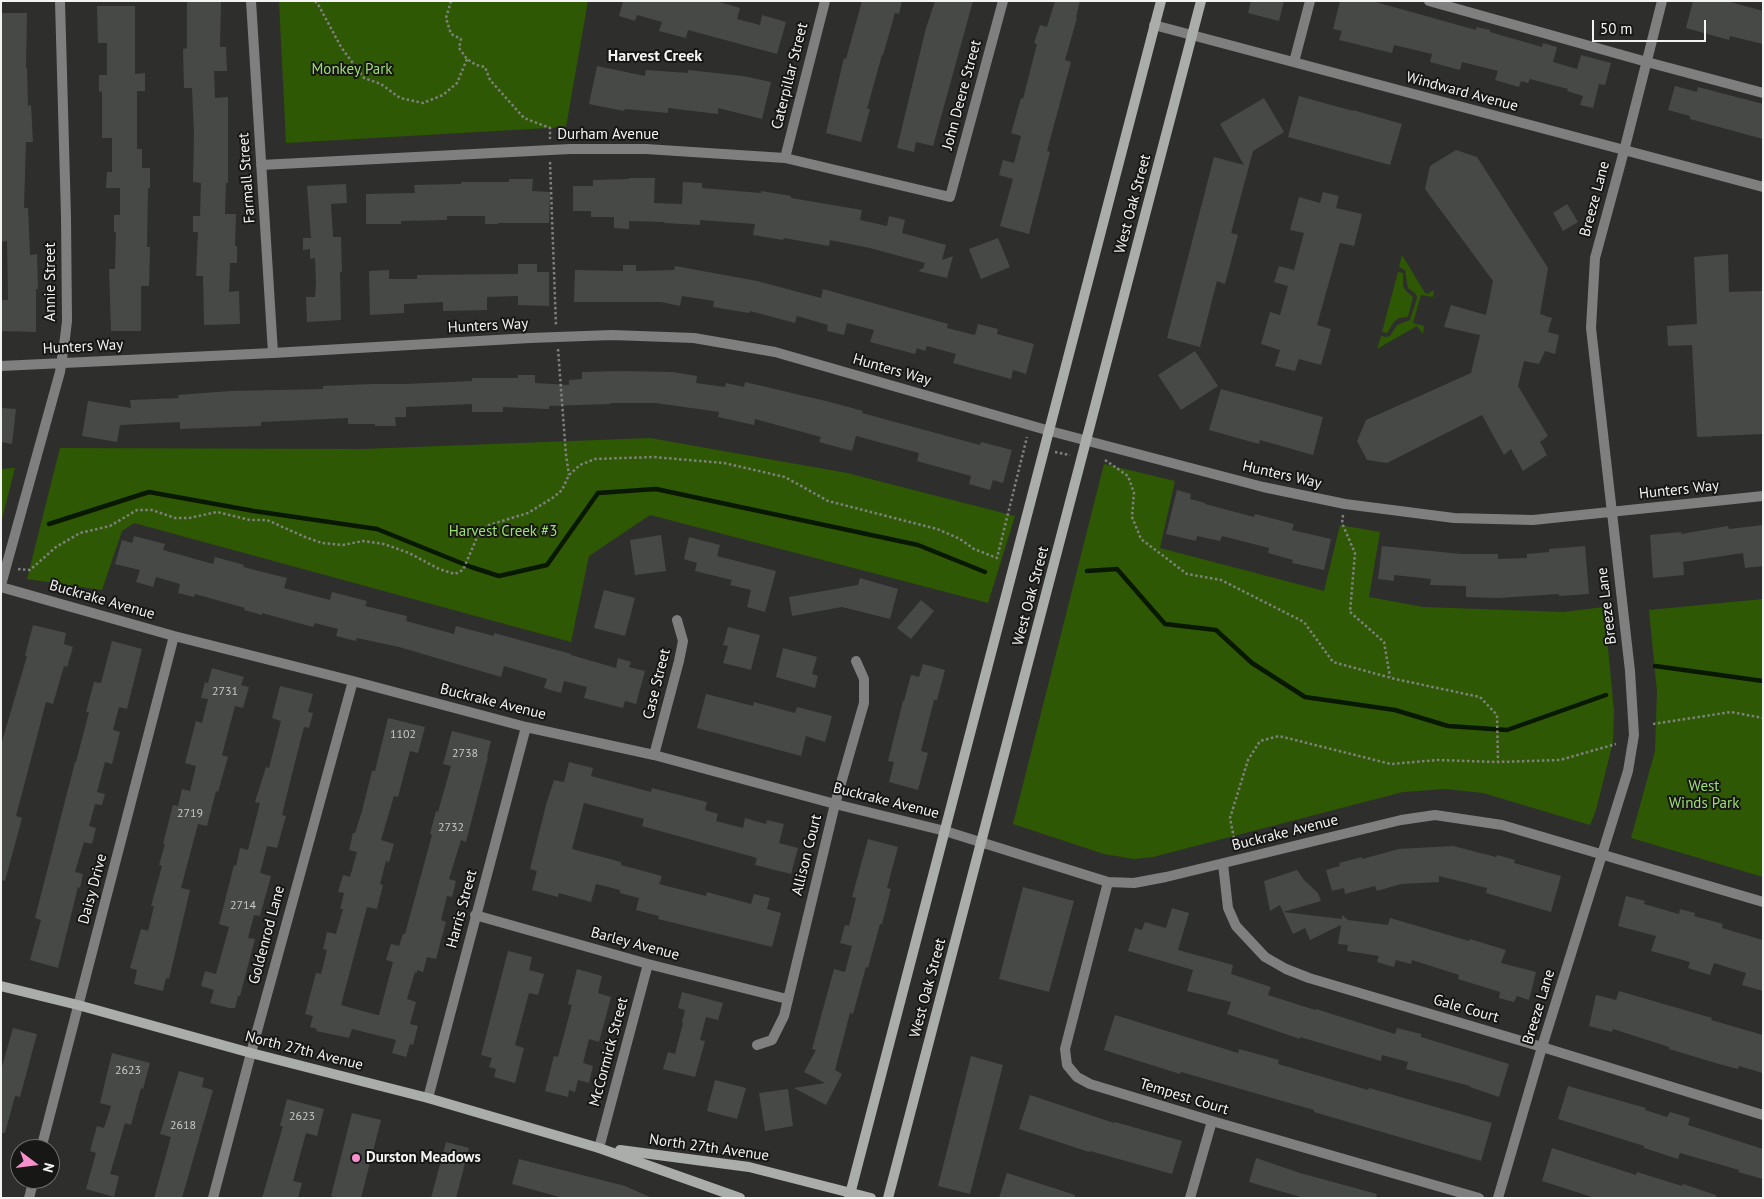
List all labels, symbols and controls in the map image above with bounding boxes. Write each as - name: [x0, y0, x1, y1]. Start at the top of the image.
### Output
- scale bar: [1594, 10, 1708, 42]
- text: 50 m: [1600, 19, 1633, 38]
- street label: Caterpillar Street: [768, 21, 812, 131]
- street label: John Deere Street: [939, 38, 985, 152]
- district label: Harvest Creek: [608, 46, 702, 66]
- park label: Monkey Park: [312, 61, 392, 79]
- street label: Windward Avenue: [1404, 68, 1520, 116]
- street label: Durham Avenue: [557, 126, 659, 144]
- street label: Farmall Street: [235, 132, 259, 224]
- street label: West Oak Street: [1111, 152, 1155, 256]
- street label: Breeze Lane: [1576, 159, 1614, 239]
- street label: Annie Street: [42, 242, 60, 322]
- street label: Hunters Way: [447, 315, 529, 337]
- street label: Hunters Way: [42, 336, 124, 358]
- street label: Hunters Way: [851, 350, 933, 390]
- street label: Hunters Way: [1241, 457, 1323, 493]
- street label: Hunters Way: [1638, 477, 1720, 503]
- park label: Harvest Creek #3: [449, 523, 557, 541]
- street label: West Oak Street: [1009, 544, 1053, 648]
- street label: Breeze Lane: [1593, 566, 1621, 646]
- street label: Buckrake Avenue: [47, 576, 157, 624]
- street label: Case Street: [640, 647, 674, 721]
- street label: Buckrake Avenue: [438, 680, 548, 724]
- house number: 2731: [212, 685, 238, 699]
- house number: 1102: [390, 728, 416, 742]
- house number: 2738: [452, 747, 478, 761]
- park label: West Winds Park: [1669, 778, 1739, 813]
- street label: Buckrake Avenue: [831, 779, 941, 823]
- house number: 2719: [177, 807, 203, 821]
- street label: Buckrake Avenue: [1230, 811, 1340, 855]
- street label: Allison Court: [788, 813, 826, 897]
- house number: 2732: [438, 821, 464, 835]
- street label: Daisy Drive: [75, 852, 111, 926]
- street label: Harris Street: [443, 868, 481, 950]
- street label: Goldenrod Lane: [245, 884, 289, 986]
- house number: 2714: [230, 899, 256, 913]
- street label: Barley Avenue: [589, 924, 681, 964]
- street label: West Oak Street: [906, 936, 950, 1040]
- street label: Breeze Lane: [1519, 967, 1559, 1047]
- street label: Gale Court: [1431, 991, 1501, 1027]
- street label: McCormick Street: [586, 995, 632, 1109]
- street label: North 27th Avenue: [243, 1028, 365, 1074]
- house number: 2623: [115, 1064, 141, 1078]
- street label: Tempest Court: [1137, 1075, 1231, 1119]
- house number: 2623: [289, 1110, 315, 1124]
- house number: 2618: [170, 1119, 196, 1133]
- street label: North 27th Avenue: [648, 1131, 770, 1165]
- north arrow: [10, 1139, 60, 1189]
- place label: Durston Meadows: [366, 1149, 481, 1167]
- marker: Durston Meadows: [350, 1152, 362, 1164]
- text: N: [39, 1161, 58, 1174]

